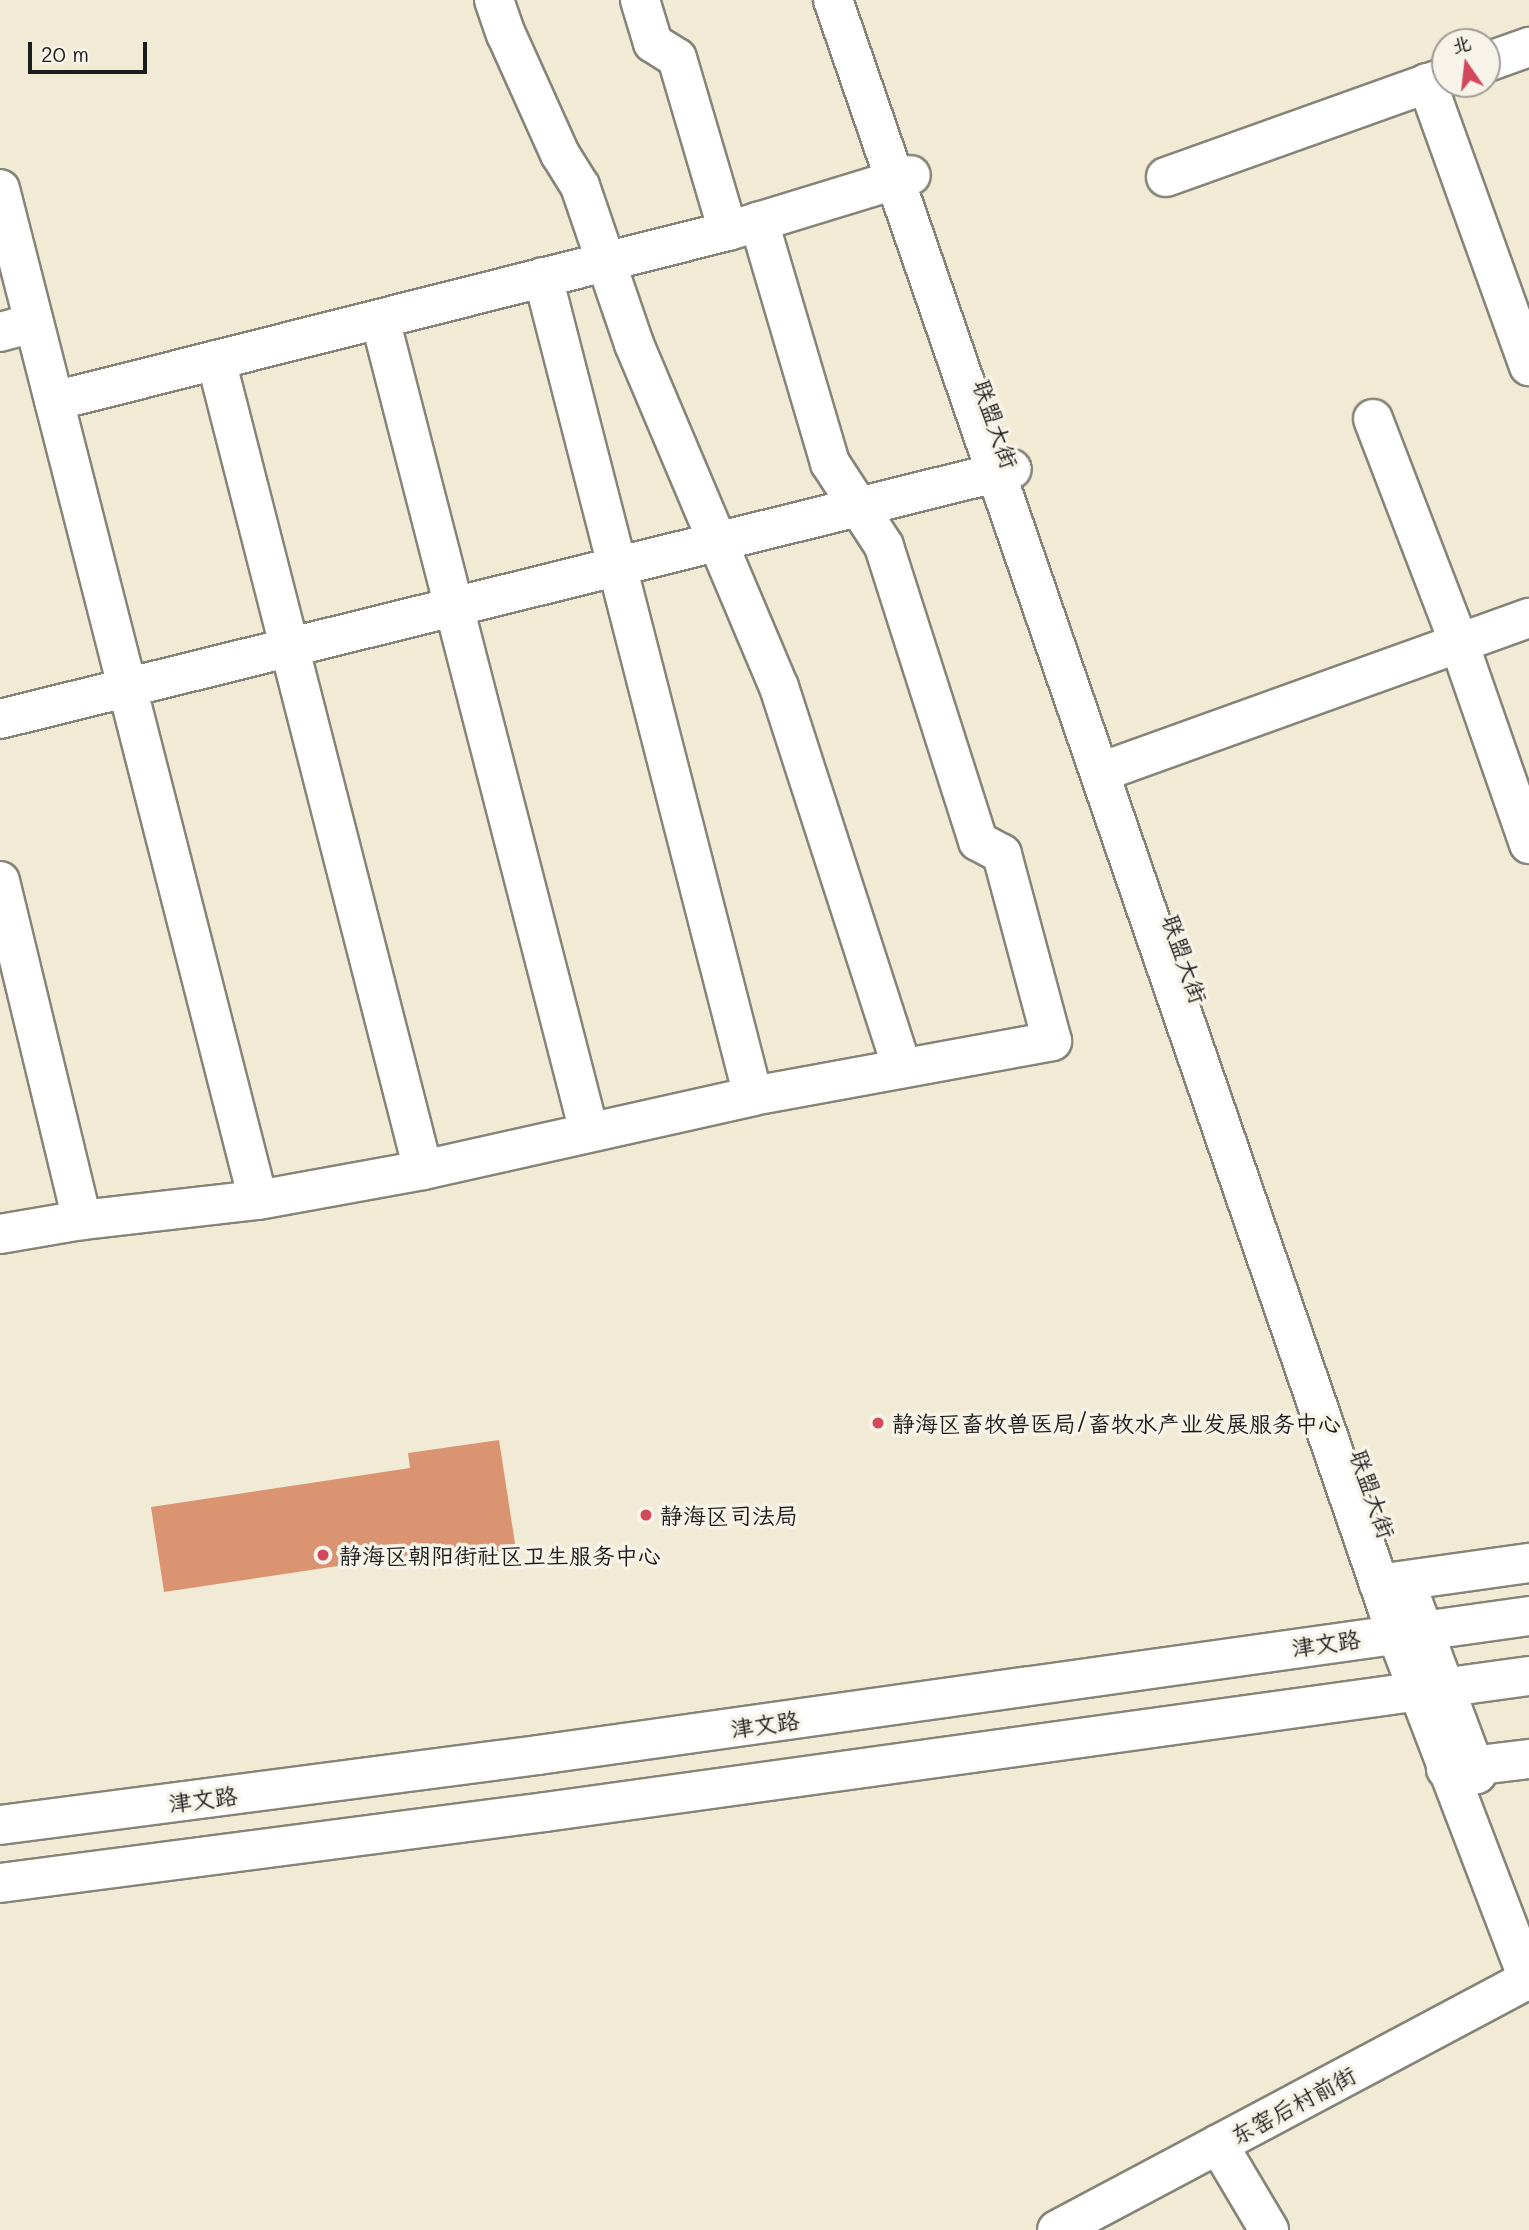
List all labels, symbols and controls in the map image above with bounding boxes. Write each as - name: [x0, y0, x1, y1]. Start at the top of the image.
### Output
- scale bar: [32, 28, 150, 72]
- north arrow: [1431, 28, 1501, 98]
- text: 北: [1449, 30, 1474, 59]
- text: 20 m: [41, 40, 89, 67]
- street label: 联盟大街: [968, 376, 1024, 472]
- street label: 联盟大街: [1157, 911, 1213, 1007]
- place label: 静海区畜牧兽医局/畜牧水产业发展服务中心: [892, 1409, 1341, 1437]
- marker: 静海区畜牧兽医局/畜牧水产业发展服务中心: [870, 1415, 886, 1431]
- street label: 联盟大街: [1345, 1446, 1401, 1542]
- place label: 静海区司法局: [660, 1501, 798, 1529]
- marker: 静海区司法局: [638, 1507, 654, 1523]
- place label: 静海区朝阳街社区卫生服务中心: [339, 1541, 661, 1569]
- marker: 静海区朝阳街社区卫生服务中心: [313, 1545, 333, 1565]
- street label: 津文路: [1290, 1625, 1362, 1661]
- street label: 津文路: [729, 1706, 801, 1742]
- street label: 津文路: [167, 1781, 239, 1817]
- street label: 东窑后村前街: [1226, 2060, 1360, 2150]

